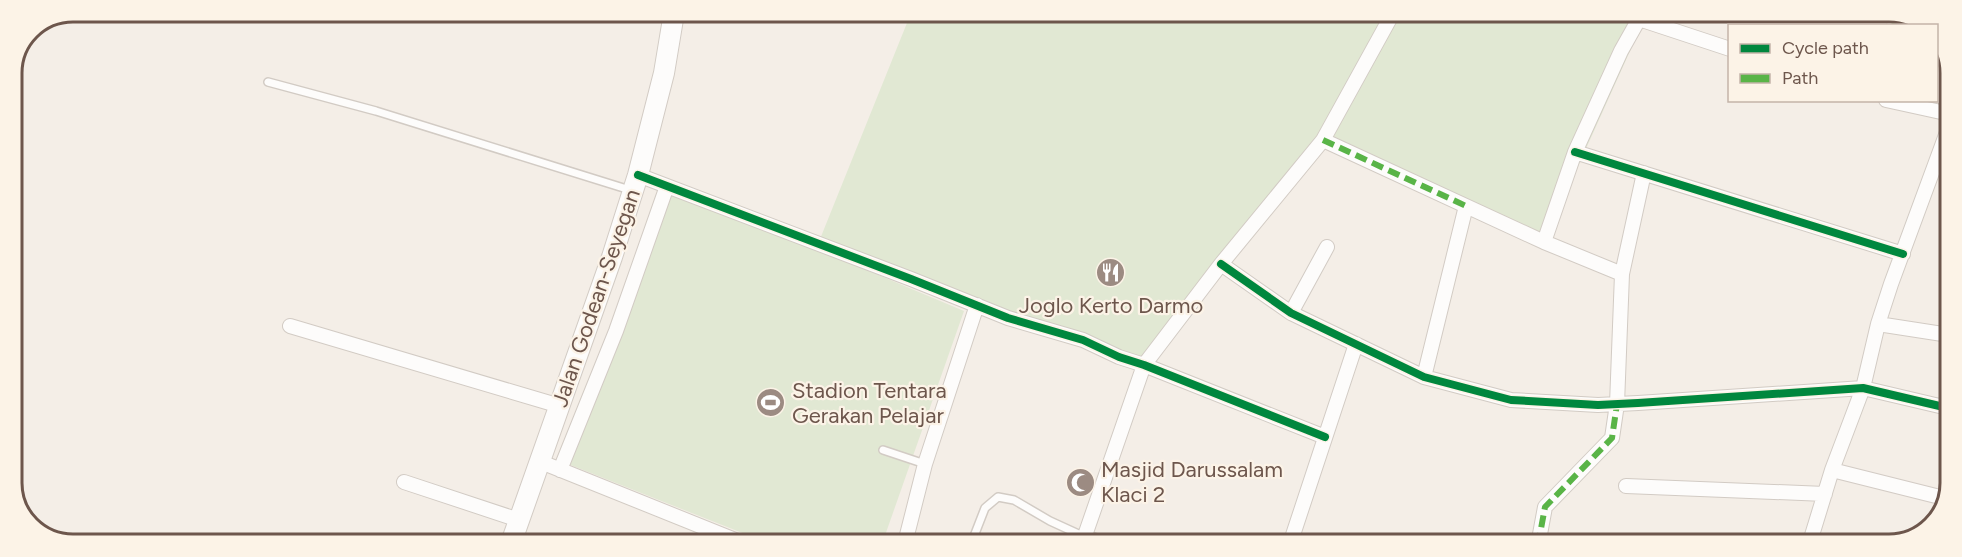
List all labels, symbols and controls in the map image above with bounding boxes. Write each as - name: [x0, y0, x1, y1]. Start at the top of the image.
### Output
- legend: [1728, 24, 1938, 102]
- text: Cycle path: [1782, 37, 1869, 59]
- text: Path: [1782, 67, 1818, 89]
- street label: Jalan Godean-Seyegan: [546, 186, 646, 410]
- restaurant icon: Joglo Kerto Darmo: [1095, 257, 1127, 289]
- place label: Joglo Kerto Darmo: [1019, 292, 1203, 319]
- place label: Stadion Tentara Gerakan Pelajar: [792, 377, 947, 429]
- sports icon: Stadion Tentara Gerakan Pelajar: [755, 387, 787, 419]
- place label: Masjid Darussalam Klaci 2: [1101, 456, 1283, 508]
- mosque icon: Masjid Darussalam Klaci 2: [1064, 466, 1096, 498]

